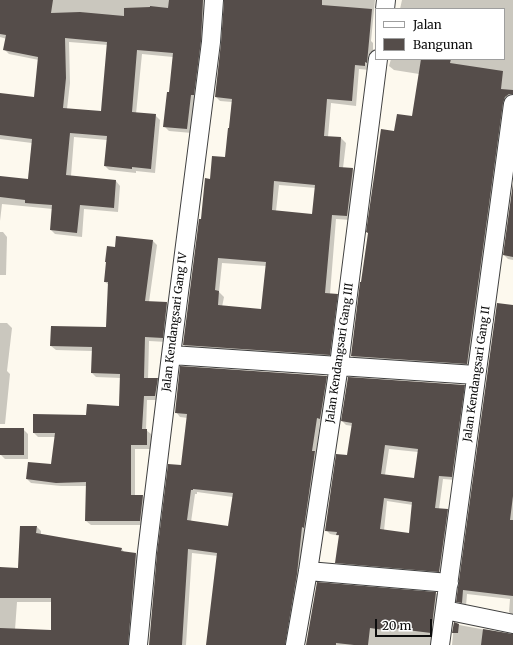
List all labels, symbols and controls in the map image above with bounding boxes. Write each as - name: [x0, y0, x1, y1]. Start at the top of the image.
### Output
- legend: [375, 8, 505, 60]
- text: Jalan: [413, 17, 442, 32]
- text: Bangunan: [413, 37, 473, 52]
- street label: Jalan Kendangsari Gang IV: [160, 251, 190, 393]
- street label: Jalan Kendangsari Gang III: [324, 282, 356, 424]
- street label: Jalan Kendangsari Gang II: [461, 305, 493, 443]
- scale bar: [377, 611, 434, 637]
- text: 20 m: [382, 618, 411, 633]

